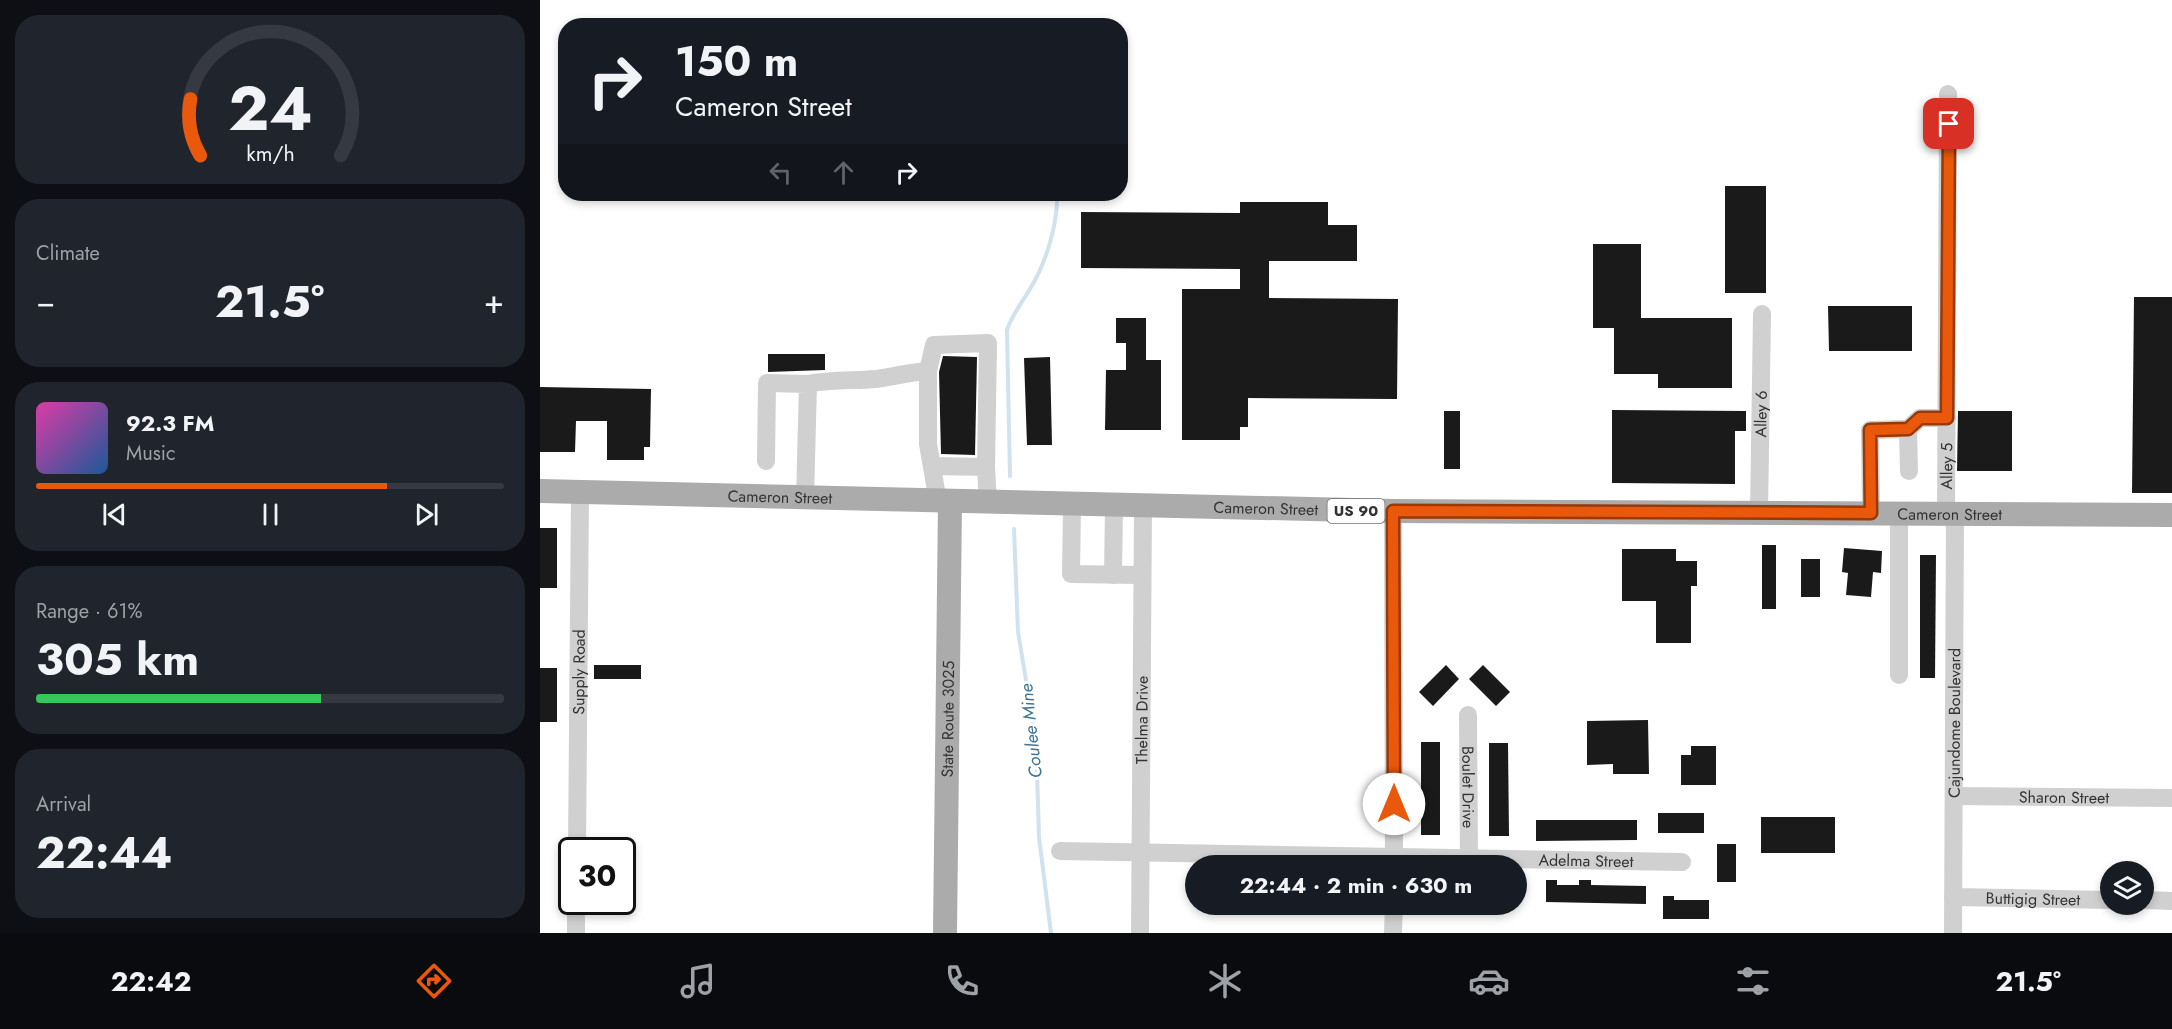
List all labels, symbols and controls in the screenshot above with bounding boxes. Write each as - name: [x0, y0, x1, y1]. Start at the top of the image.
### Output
- text: 150 m: [675, 31, 798, 92]
- icon: right: [576, 42, 654, 120]
- text: 24: [228, 63, 312, 153]
- text: Cameron Street: [675, 87, 852, 126]
- pin: [1923, 98, 1974, 149]
- icon: arrive: [1932, 107, 1965, 140]
- text: km/h: [246, 139, 294, 170]
- icon: left: [764, 156, 797, 189]
- icon: ahead: [827, 156, 860, 189]
- icon: right: [890, 156, 923, 189]
- text: Climate: [36, 239, 100, 268]
- text: 21.5°: [215, 269, 324, 334]
- text: −: [36, 278, 55, 325]
- text: +: [484, 278, 504, 325]
- street label: Alley 6: [1749, 390, 1773, 438]
- text: 92.3 FM: [126, 407, 214, 439]
- text: Music: [126, 439, 176, 468]
- street label: Alley 5: [1935, 443, 1958, 489]
- street label: Cameron Street: [727, 484, 833, 510]
- street label: Cameron Street: [1213, 496, 1319, 521]
- icon: previous: [98, 498, 131, 531]
- icon: pause: [254, 498, 287, 531]
- icon: next: [410, 498, 443, 531]
- road number: US 90: [1328, 499, 1384, 523]
- street label: Cameron Street: [1897, 503, 2002, 526]
- text: Range · 61%: [36, 597, 143, 626]
- text: 305 km: [36, 627, 199, 692]
- street label: Supply Road: [567, 629, 591, 715]
- street label: Cajundome Boulevard: [1943, 648, 1966, 798]
- street label: State Route 3025: [936, 661, 960, 778]
- street label: Thelma Drive: [1130, 676, 1154, 764]
- water label: Coulee Mine: [1013, 682, 1049, 780]
- street label: Boulet Drive: [1456, 746, 1480, 828]
- position arrow: [1362, 772, 1426, 836]
- street label: Sharon Street: [2019, 786, 2109, 809]
- text: Arrival: [36, 790, 91, 819]
- text: 22:44: [36, 820, 172, 885]
- speed limit sign: 30: [558, 837, 636, 915]
- street label: Adelma Street: [1538, 848, 1634, 873]
- map controls: [2100, 861, 2154, 915]
- button: layers: [2100, 861, 2154, 915]
- text: 22:44 · 2 min · 630 m: [1240, 869, 1472, 901]
- street label: Buttigig Street: [1985, 887, 2081, 911]
- icon: directions: [413, 960, 455, 1002]
- icon: music: [677, 960, 719, 1002]
- icon: phone: [941, 960, 983, 1002]
- icon: climate: [1204, 960, 1246, 1002]
- icon: car: [1468, 960, 1510, 1002]
- icon: filters: [1732, 960, 1774, 1002]
- text: 22:42: [111, 962, 192, 1001]
- text: 21.5°: [1995, 962, 2061, 1001]

